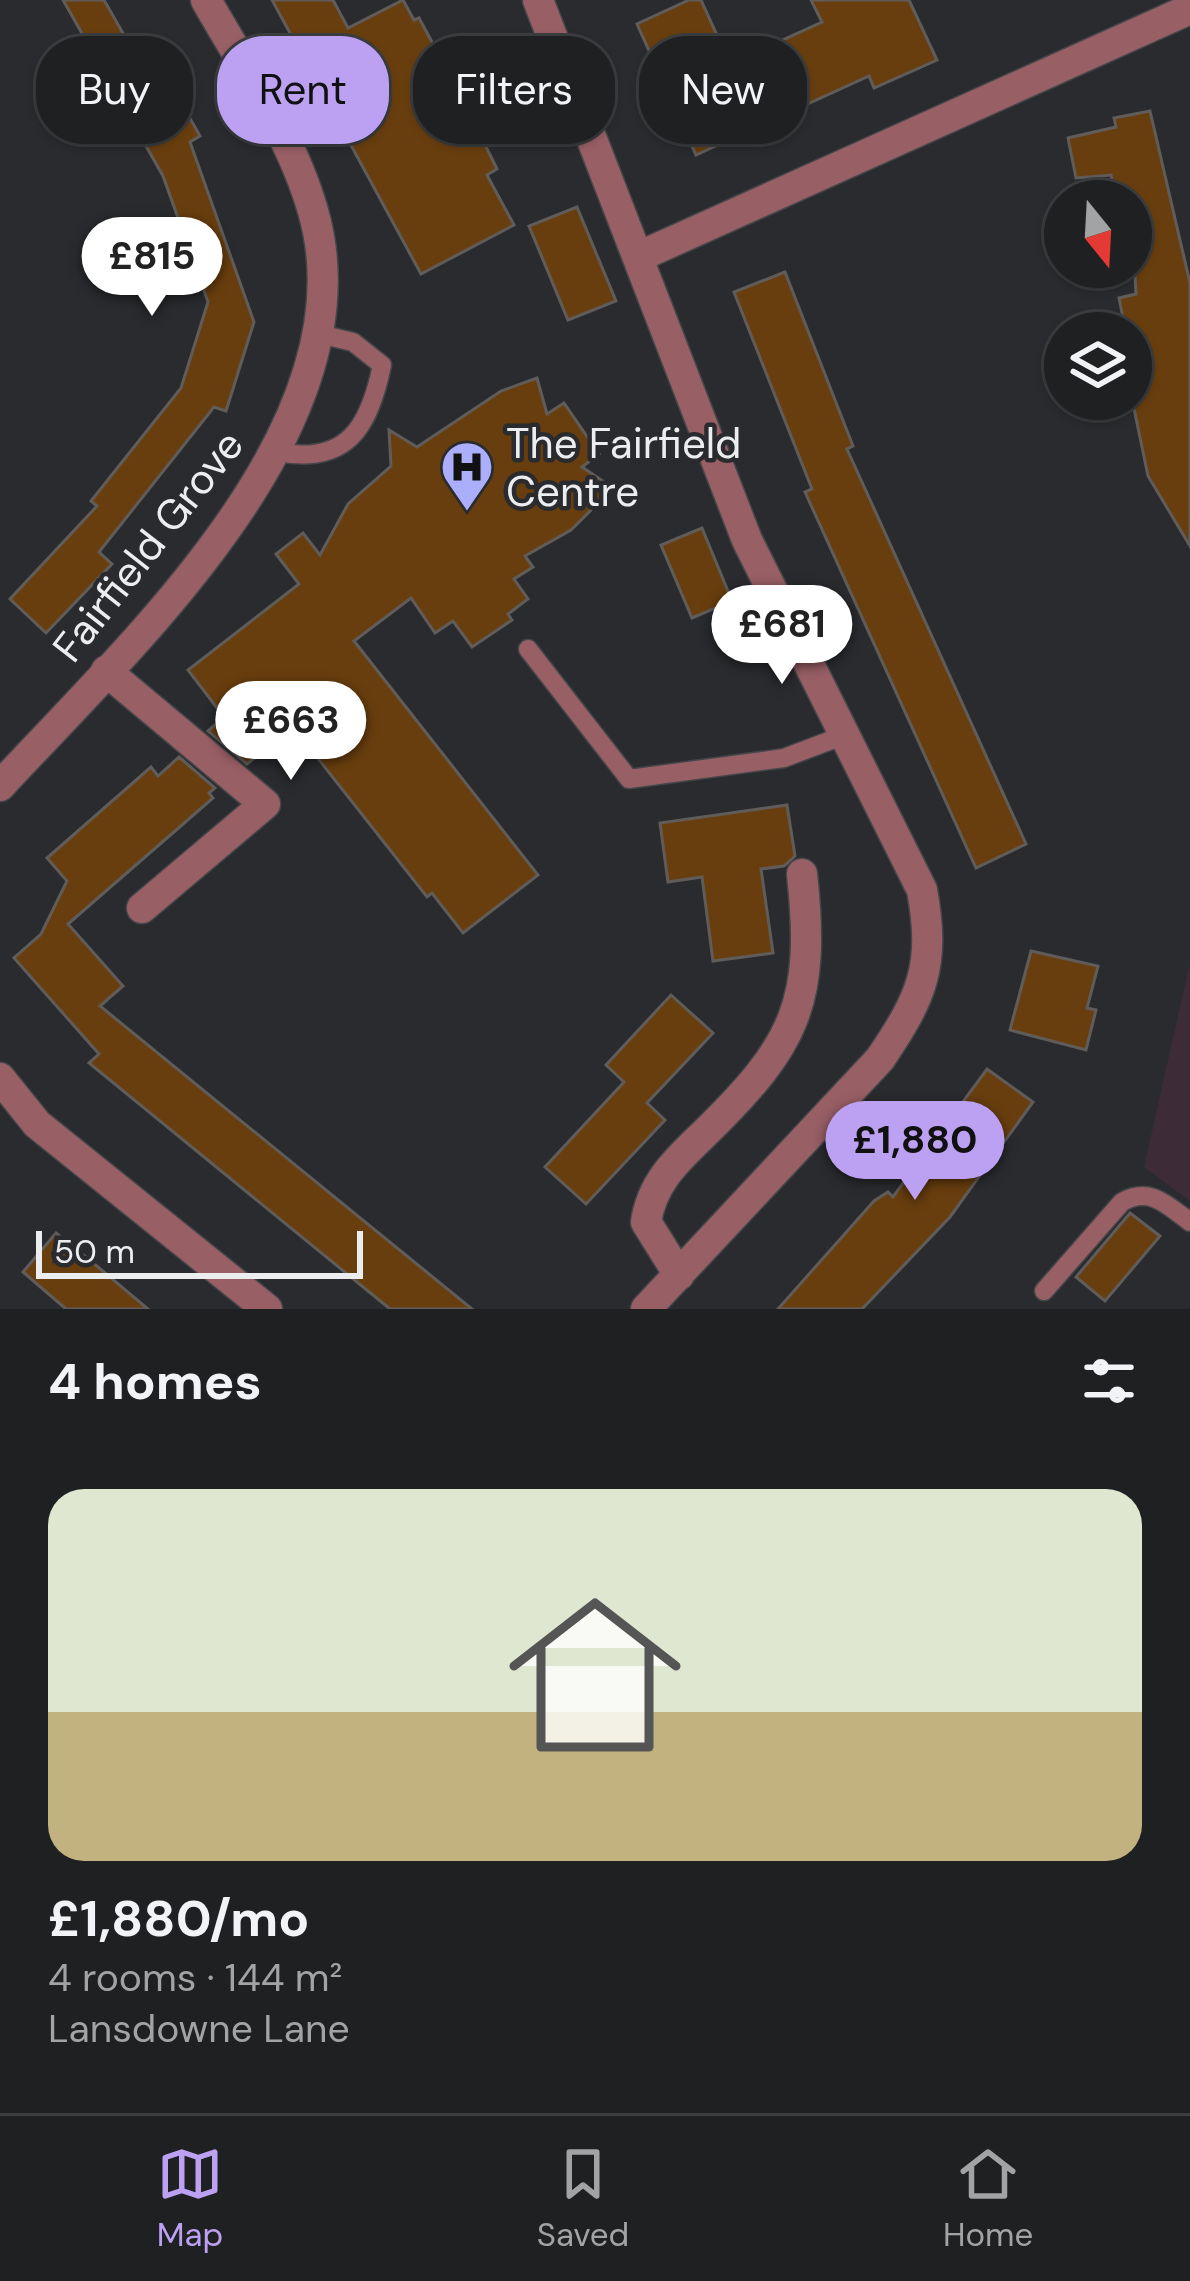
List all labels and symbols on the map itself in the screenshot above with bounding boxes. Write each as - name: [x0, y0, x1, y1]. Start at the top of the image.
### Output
- north arrow: [1044, 180, 1152, 288]
- pin: £815: [81, 217, 223, 319]
- place label: The Fairfield Centre: [506, 416, 741, 519]
- street label: Fairfield Grove: [40, 419, 256, 673]
- hospital icon: The Fairfield Centre: [439, 439, 495, 513]
- pin: £681: [711, 585, 853, 687]
- pin: £663: [220, 681, 362, 783]
- pin: £1,880: [817, 1101, 1013, 1203]
- scale bar: [36, 1225, 363, 1278]

